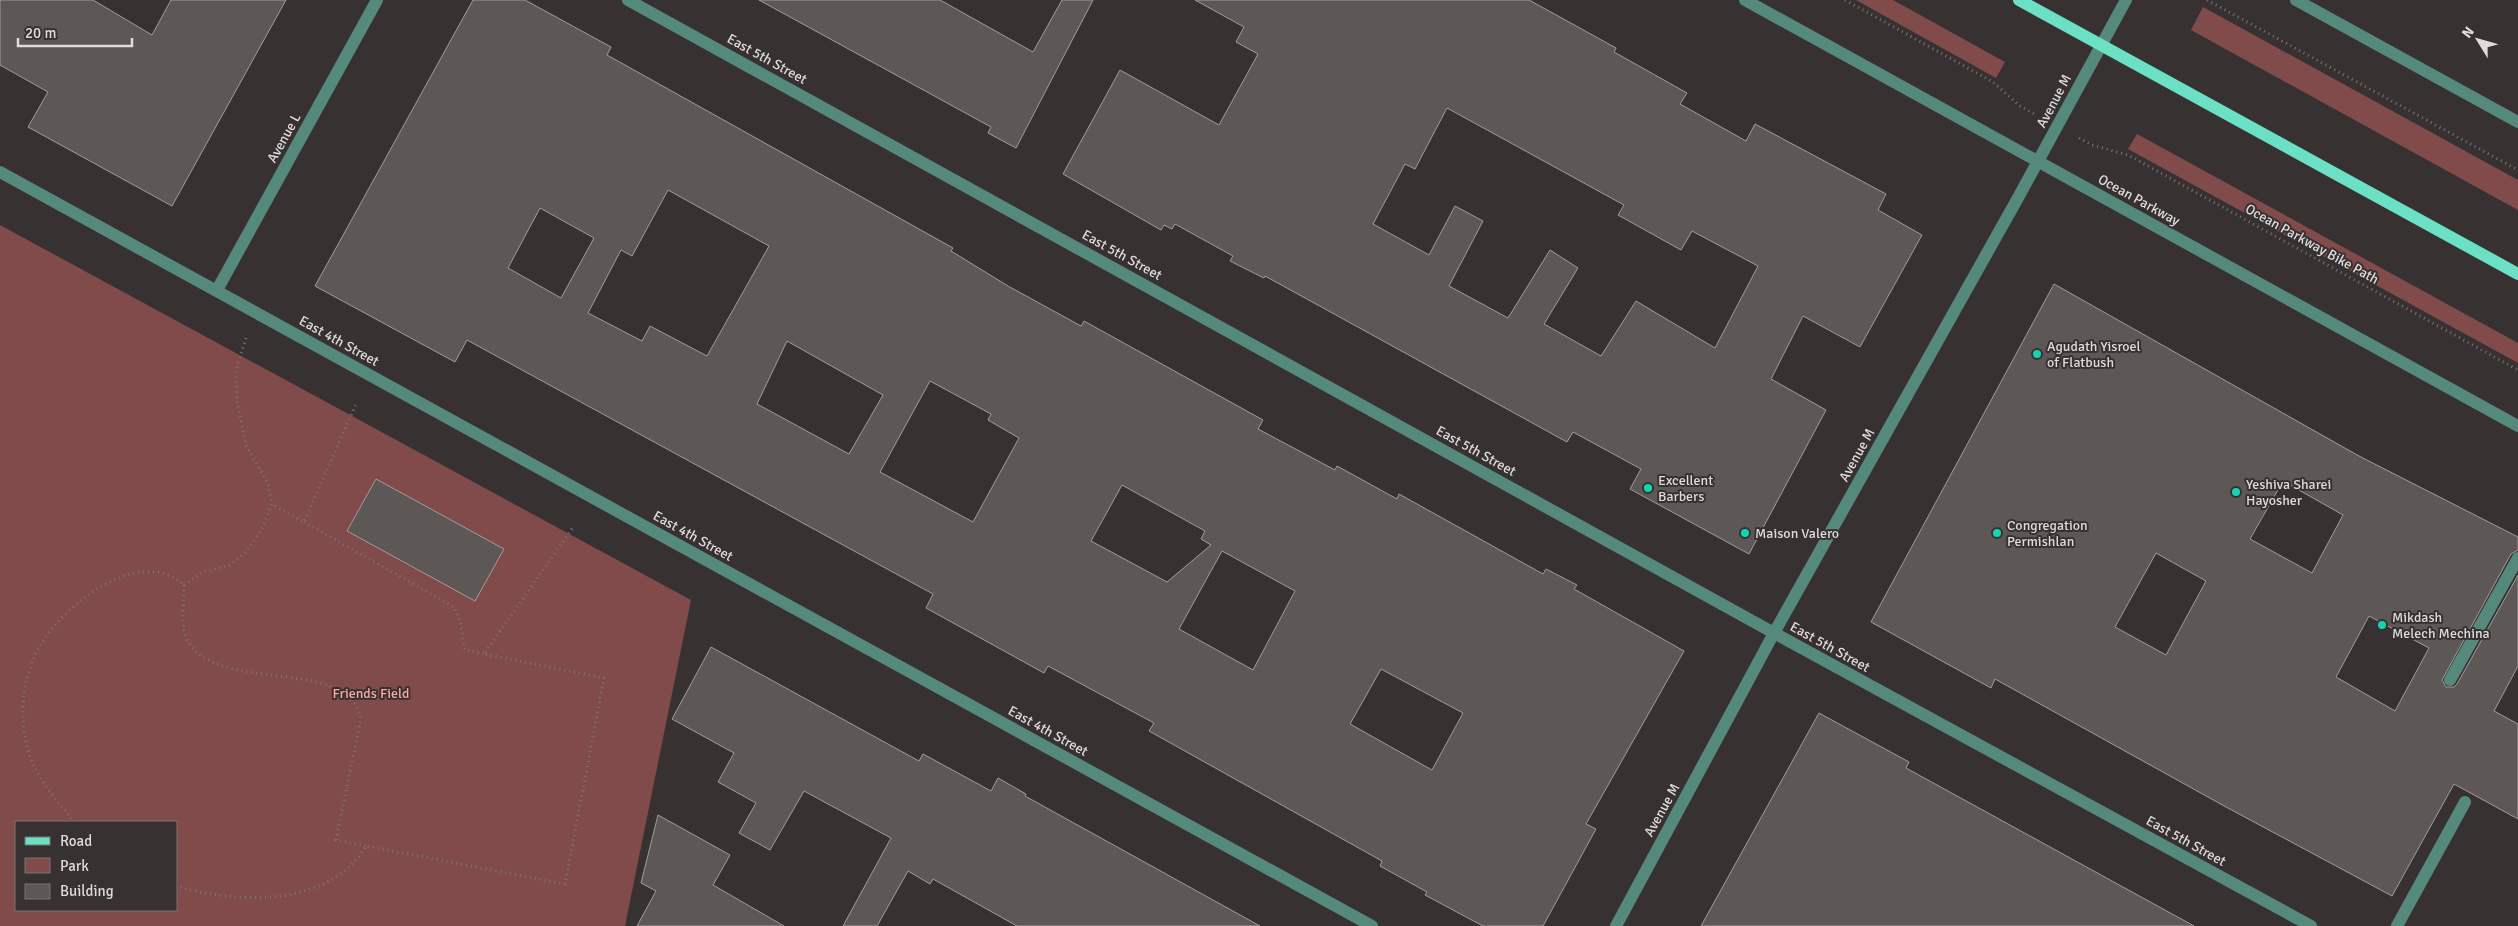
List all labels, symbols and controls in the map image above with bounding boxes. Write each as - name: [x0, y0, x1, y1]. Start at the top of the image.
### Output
- scale bar: [18, 15, 131, 47]
- north arrow: [2453, 15, 2503, 65]
- text: N: [2458, 23, 2478, 41]
- text: 20 m: [25, 24, 56, 42]
- street label: East 5th Street: [724, 30, 810, 88]
- street label: Avenue M: [2033, 71, 2075, 131]
- street label: Avenue L: [263, 110, 305, 166]
- street label: Ocean Parkway: [2095, 171, 2183, 230]
- street label: Ocean Parkway Bike Path: [2242, 200, 2382, 288]
- street label: East 5th Street: [1079, 226, 1165, 284]
- street label: East 4th Street: [296, 312, 382, 370]
- place label: Agudath Yisroel of Flatbush: [2047, 338, 2141, 371]
- marker: Agudath Yisroel of Flatbush: [2031, 348, 2043, 360]
- street label: East 5th Street: [1433, 422, 1519, 480]
- street label: Avenue M: [1835, 425, 1879, 485]
- place label: Excellent Barbers: [1658, 472, 1713, 505]
- place label: Yeshiva Sharei Hayosher: [2246, 476, 2331, 509]
- marker: Excellent Barbers: [1642, 482, 1654, 494]
- marker: Yeshiva Sharei Hayosher: [2230, 486, 2242, 498]
- street label: East 4th Street: [650, 507, 736, 565]
- place label: Congregation Permishlan: [2007, 517, 2088, 550]
- place label: Maison Valero: [1755, 525, 1839, 542]
- marker: Maison Valero: [1739, 527, 1751, 539]
- marker: Congregation Permishlan: [1991, 527, 2003, 539]
- place label: Mikdash Melech Mechina: [2392, 609, 2490, 642]
- street label: East 5th Street: [1787, 618, 1873, 676]
- marker: Mikdash Melech Mechina: [2376, 619, 2388, 631]
- park label: Friends Field: [333, 685, 410, 702]
- street label: East 4th Street: [1005, 702, 1091, 760]
- street label: Avenue M: [1640, 780, 1684, 840]
- street label: East 5th Street: [2143, 812, 2229, 870]
- legend: [15, 821, 178, 911]
- text: Road: [60, 832, 92, 850]
- text: Park: [60, 857, 89, 875]
- text: Building: [60, 882, 114, 900]

